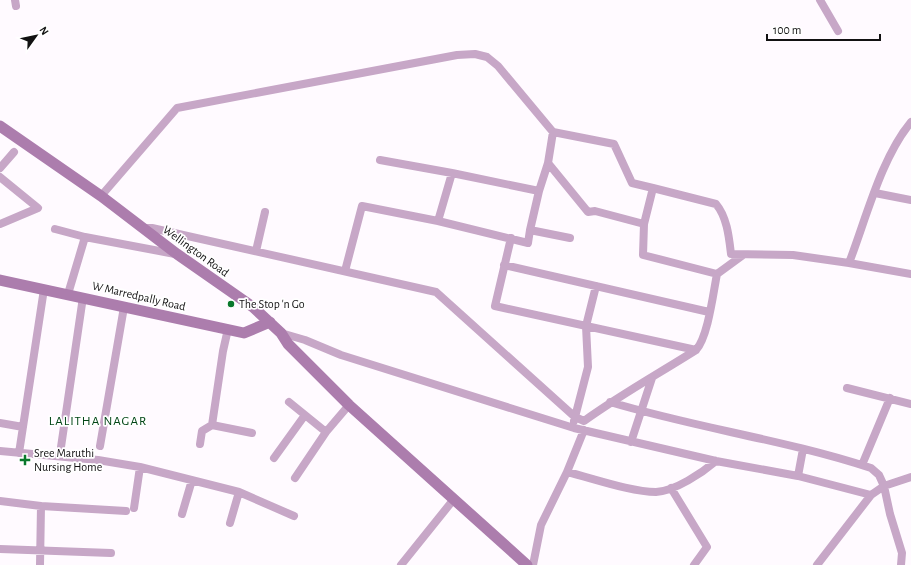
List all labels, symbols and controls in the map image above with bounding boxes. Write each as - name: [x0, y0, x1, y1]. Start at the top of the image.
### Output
- north arrow: [16, 16, 56, 56]
- scale bar: [767, 16, 880, 42]
- text: 100 m: [773, 24, 801, 36]
- text: N: [37, 25, 51, 37]
- street label: Wellington Road: [161, 223, 231, 279]
- street label: W Marredpally Road: [91, 279, 187, 314]
- place label: The Stop 'n Go: [239, 298, 305, 310]
- marker: The Stop 'n Go: [226, 299, 236, 309]
- district label: LALITHA NAGAR: [49, 415, 147, 428]
- place label: Sree Maruthi Nursing Home: [34, 447, 102, 473]
- marker: Sree Maruthi Nursing Home: [19, 454, 31, 466]

